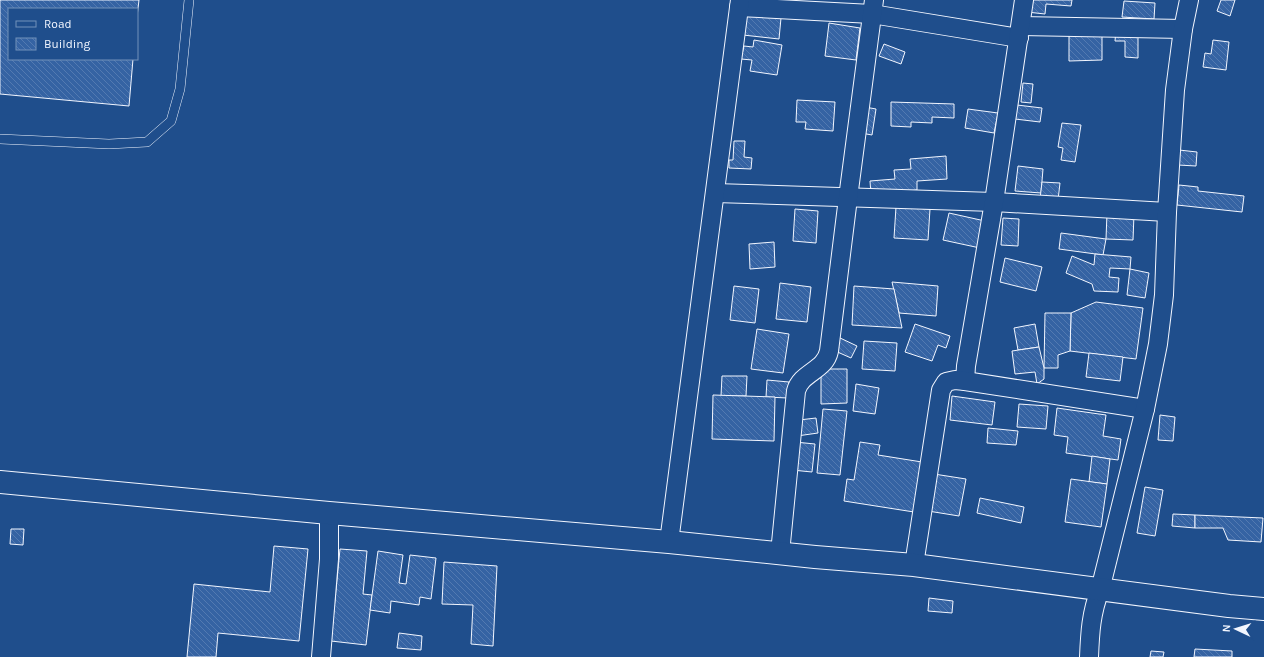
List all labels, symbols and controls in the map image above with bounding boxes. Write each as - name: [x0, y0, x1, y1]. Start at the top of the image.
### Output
- legend: [8, 8, 138, 60]
- text: Road: [44, 17, 72, 31]
- text: Building: [44, 37, 91, 51]
- north arrow: [1216, 609, 1256, 649]
- text: N: [1220, 624, 1233, 633]

